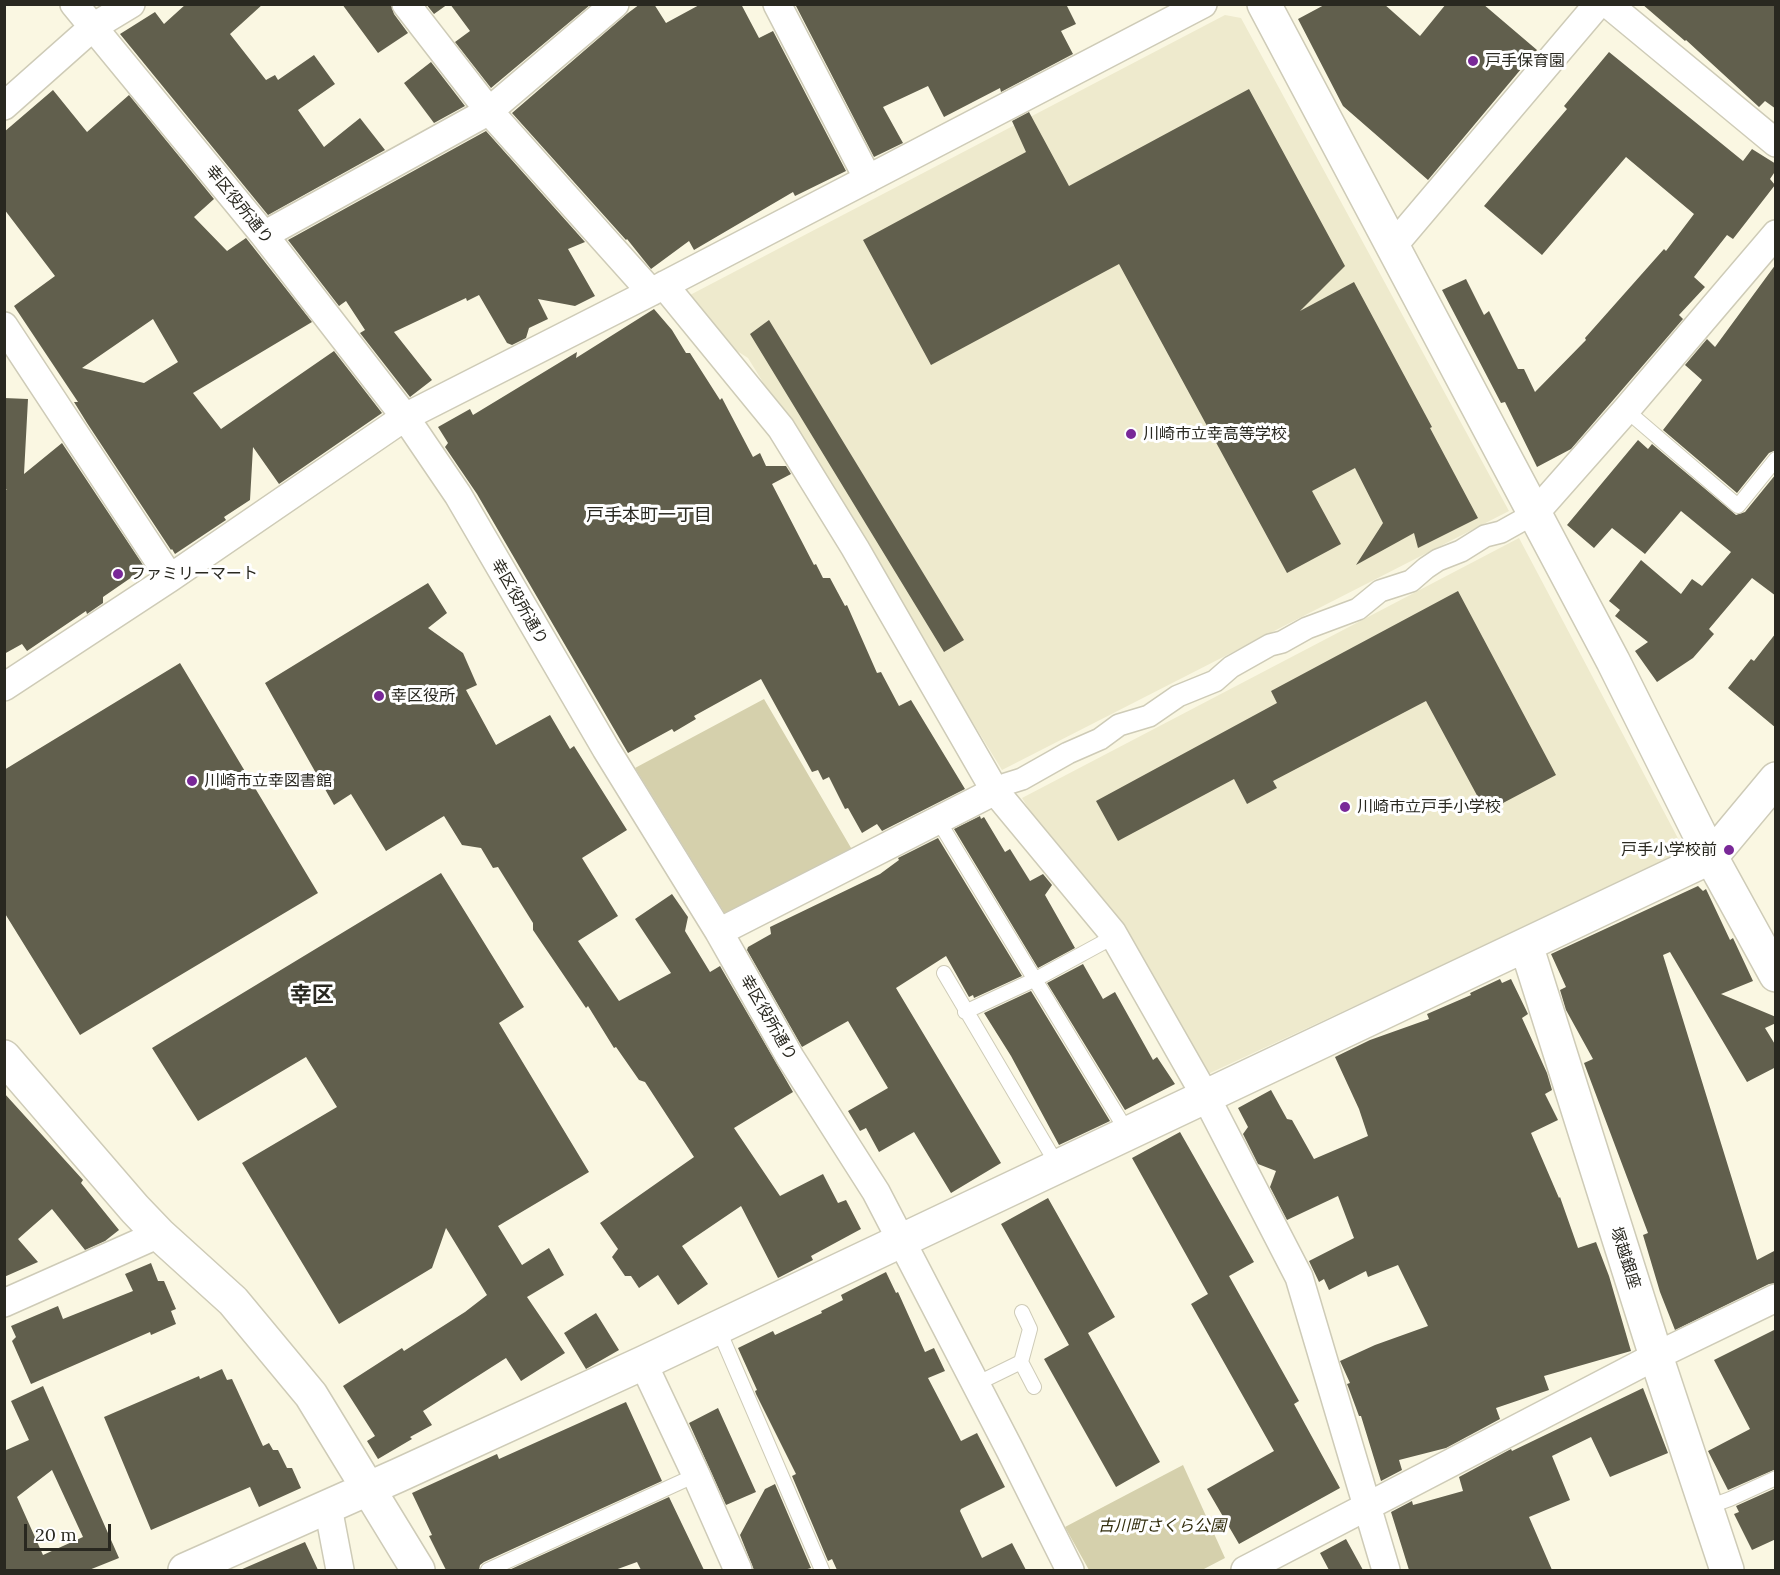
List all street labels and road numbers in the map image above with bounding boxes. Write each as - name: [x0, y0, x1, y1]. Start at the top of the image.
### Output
- street label: 幸区役所通り: [201, 162, 277, 248]
- street label: 幸区役所通り: [487, 556, 551, 648]
- street label: 幸区役所通り: [736, 972, 800, 1064]
- street label: 塚越銀座: [1606, 1225, 1644, 1291]

